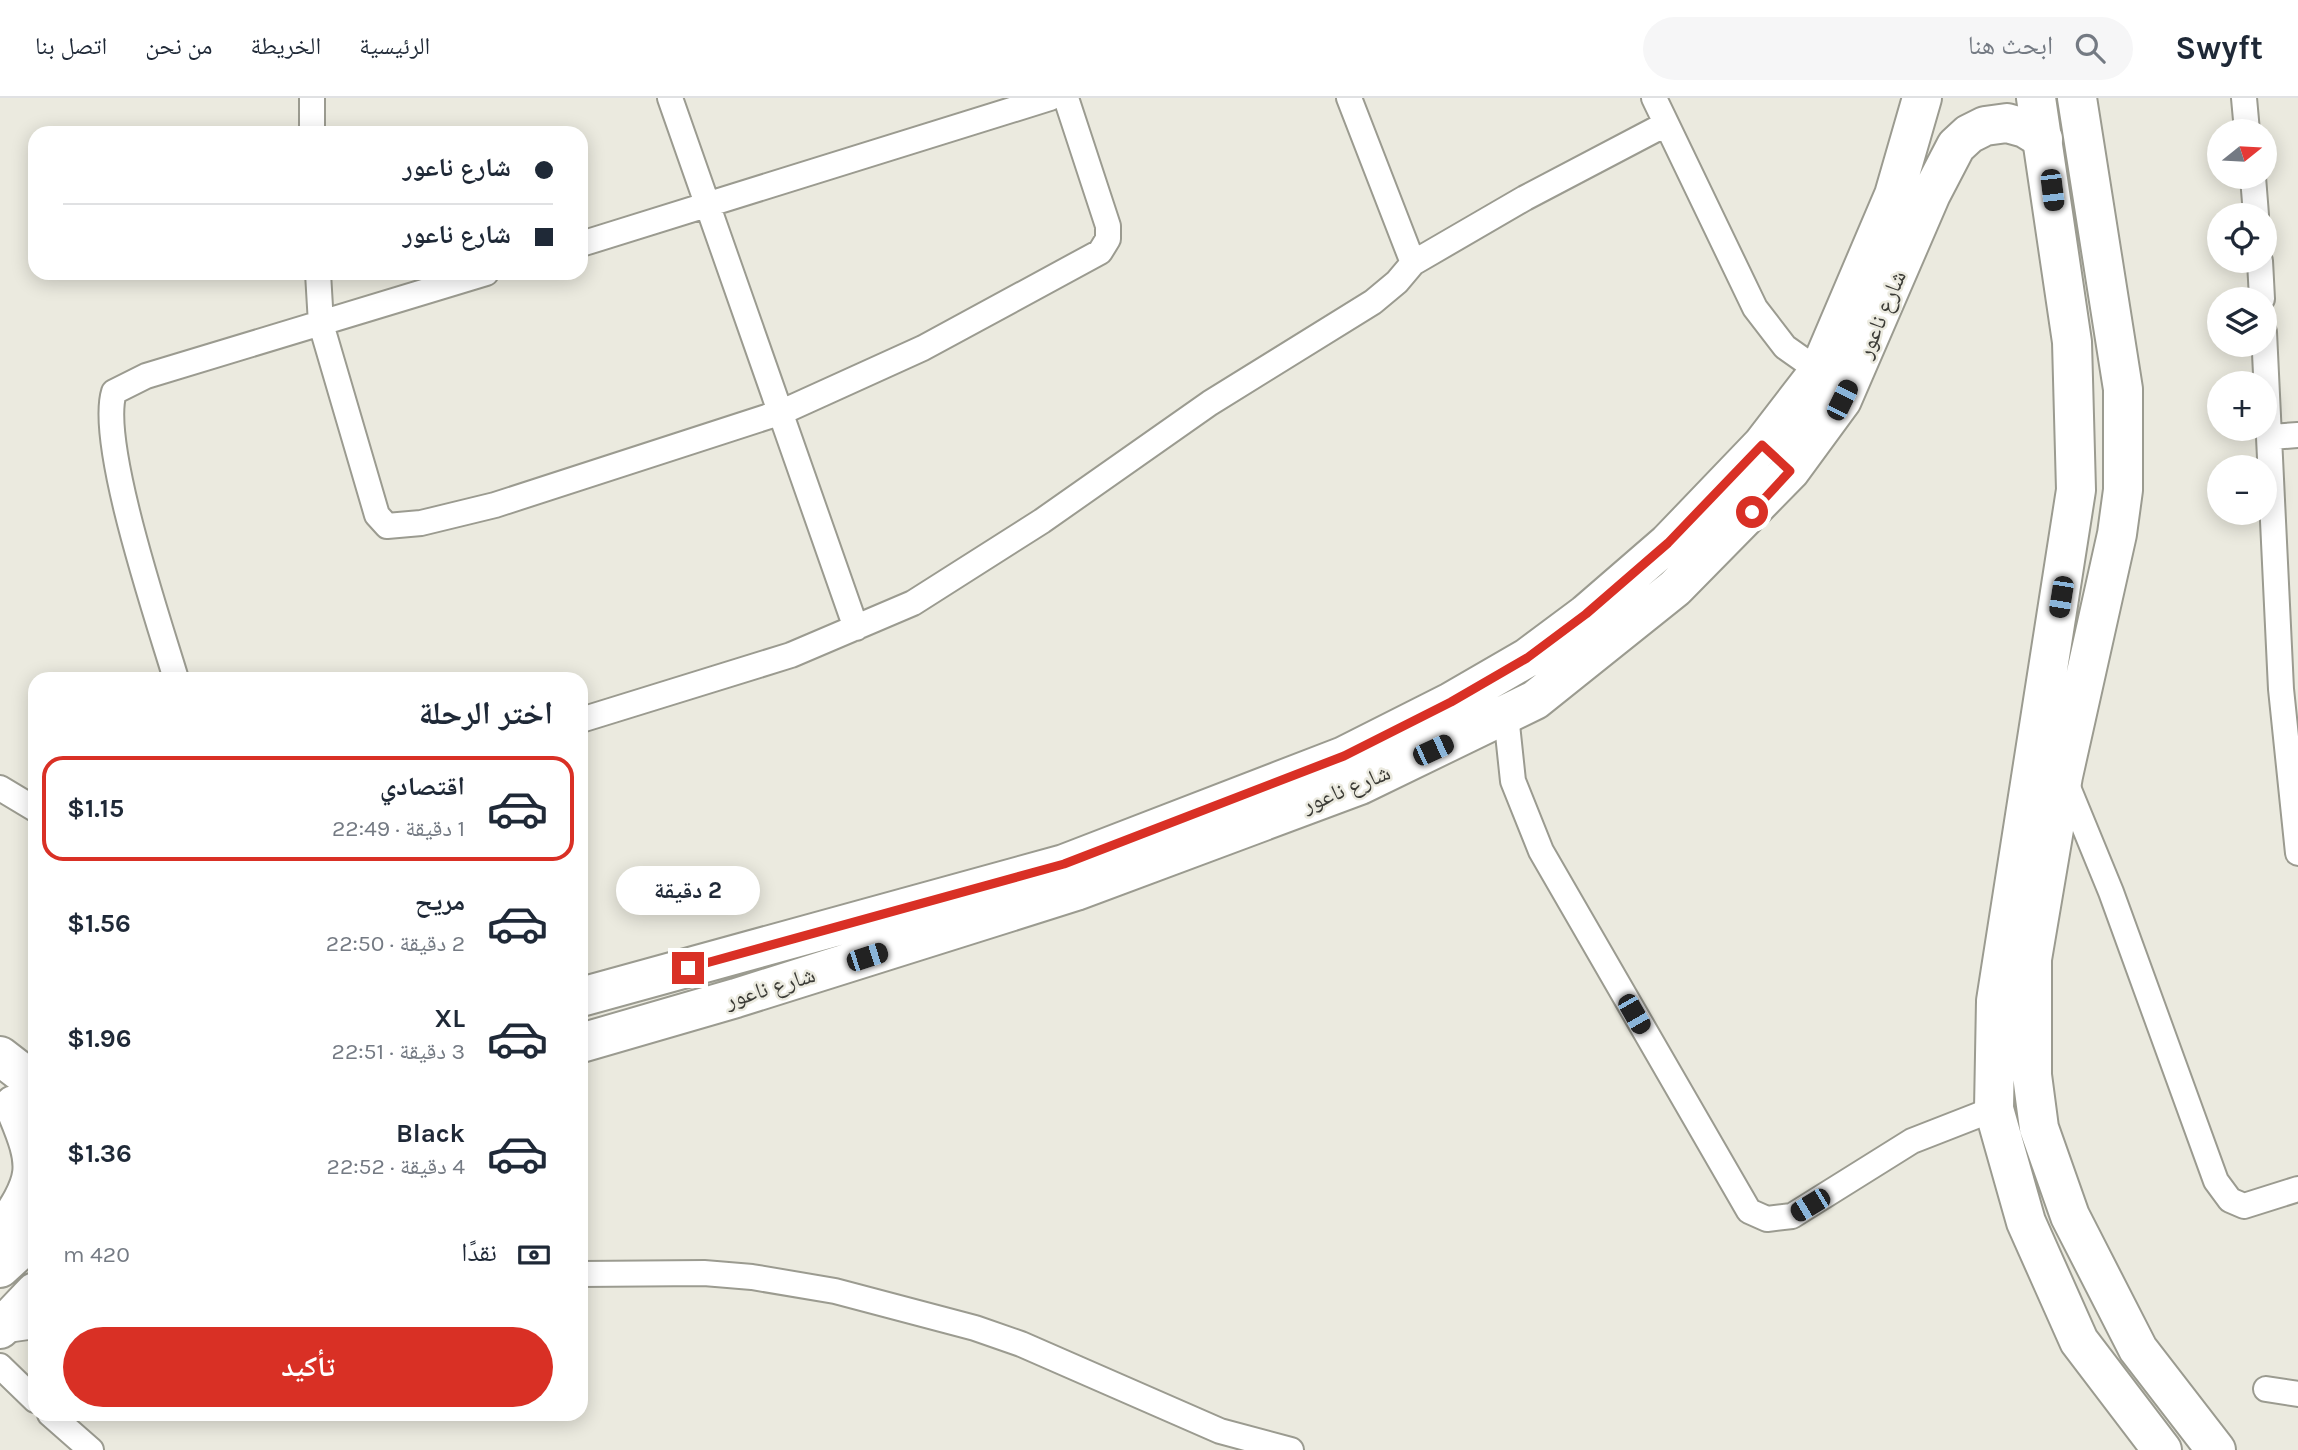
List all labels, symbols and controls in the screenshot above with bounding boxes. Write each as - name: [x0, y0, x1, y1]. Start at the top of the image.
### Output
- search box: [1643, 17, 2133, 80]
- icon: search: [2071, 29, 2109, 67]
- text: Swyft: [2175, 29, 2263, 67]
- text: ابحث هنا: [1968, 30, 2053, 61]
- text: اتصل بنا: [35, 32, 107, 60]
- text: من نحن: [145, 32, 213, 60]
- text: الخريطة: [251, 32, 321, 60]
- text: الرئيسية: [359, 32, 430, 60]
- north arrow: [2207, 119, 2277, 189]
- map controls: [2207, 119, 2277, 525]
- text: شارع ناعور: [403, 152, 511, 183]
- car: [2040, 168, 2065, 212]
- button: locate: [2207, 203, 2277, 273]
- text: شارع ناعور: [403, 219, 511, 250]
- street label: شارع ناعور: [1851, 266, 1913, 363]
- button: layers: [2207, 287, 2277, 357]
- button: +: [2207, 371, 2277, 441]
- car: [1824, 377, 1861, 423]
- button: −: [2207, 455, 2277, 525]
- route start: [1736, 496, 1768, 528]
- car: [2048, 575, 2075, 619]
- text: اختر الرحلة: [419, 695, 553, 732]
- car: [1410, 732, 1457, 768]
- street label: شارع ناعور: [1297, 759, 1395, 820]
- text: اقتصادي: [380, 771, 465, 802]
- icon: car: [486, 777, 549, 840]
- text: $1.15: [67, 793, 124, 824]
- text: 1 دقيقة · 22:49: [332, 815, 465, 842]
- callout: 2 دقيقة: [616, 866, 760, 916]
- text: 2 دقيقة: [654, 877, 722, 904]
- text: مريح: [415, 886, 465, 917]
- icon: car: [486, 892, 549, 955]
- text: $1.56: [67, 908, 131, 939]
- text: 2 دقيقة · 22:50: [326, 930, 465, 957]
- car: [844, 941, 891, 973]
- route end: [672, 952, 704, 984]
- street label: شارع ناعور: [721, 961, 819, 1015]
- car: [1615, 991, 1654, 1037]
- text: XL: [434, 1003, 465, 1034]
- icon: car: [486, 1007, 549, 1070]
- text: $1.96: [67, 1023, 131, 1054]
- text: 3 دقيقة · 22:51: [332, 1038, 465, 1065]
- text: Black: [396, 1118, 465, 1149]
- icon: car: [486, 1122, 549, 1185]
- text: $1.36: [67, 1138, 132, 1169]
- text: 4 دقيقة · 22:52: [327, 1153, 465, 1180]
- car: [1787, 1185, 1834, 1225]
- icon: cash: [515, 1236, 553, 1274]
- text: نقدًا: [461, 1237, 497, 1268]
- text: 420 m: [63, 1241, 130, 1268]
- button: تأكيد: [63, 1327, 553, 1407]

